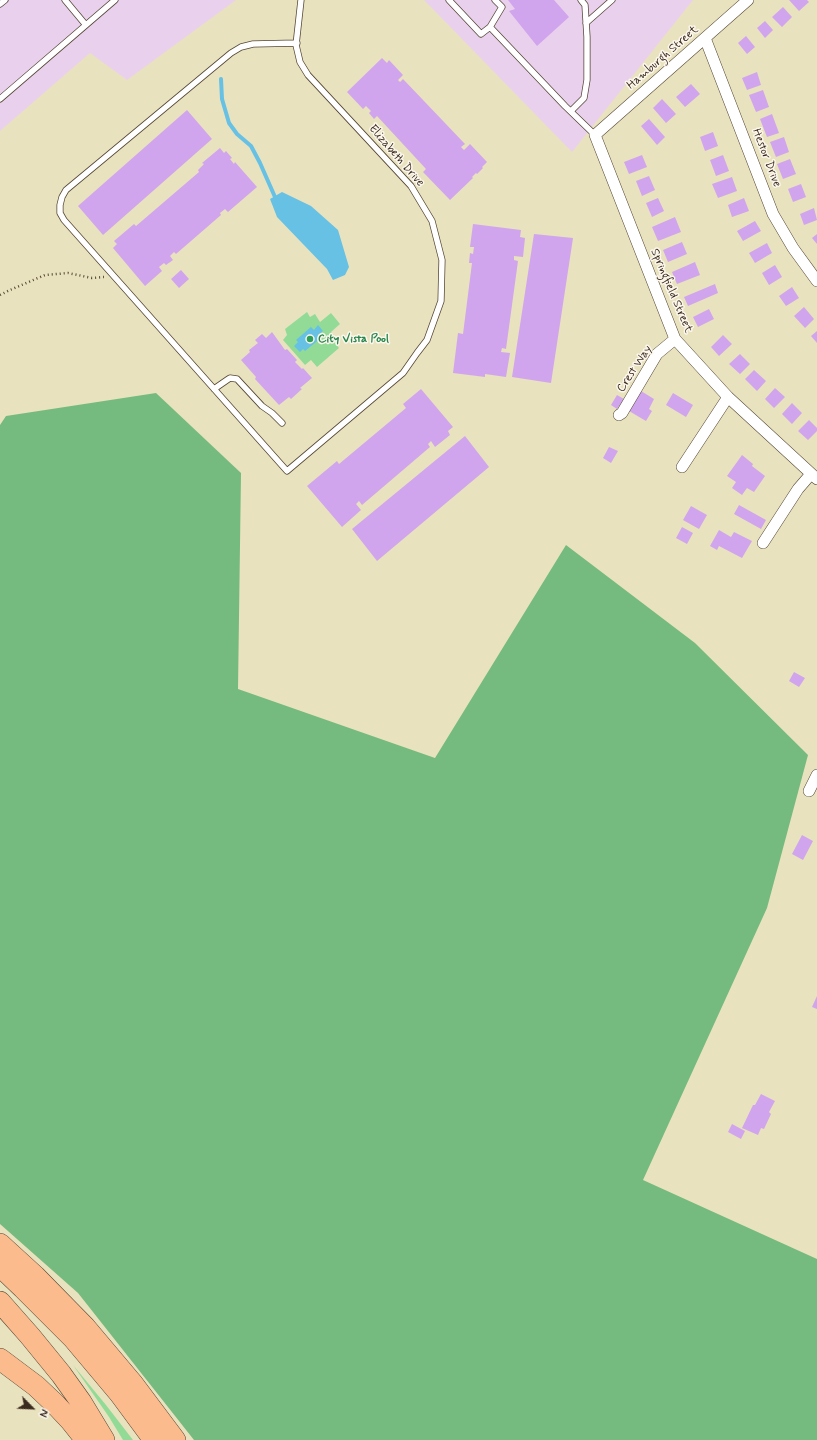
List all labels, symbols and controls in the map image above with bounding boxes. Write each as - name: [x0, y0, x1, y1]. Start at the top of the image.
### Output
- street label: Hamburgh Street: [624, 23, 702, 93]
- street label: Elizabeth Drive: [365, 122, 427, 190]
- street label: Hestor Drive: [748, 127, 784, 189]
- street label: Springfield Street: [647, 247, 695, 335]
- place label: City Vista Pool: [318, 332, 389, 346]
- marker: City Vista Pool: [305, 334, 315, 344]
- street label: Crest Way: [614, 343, 656, 395]
- north arrow: [12, 1388, 52, 1428]
- text: N: [35, 1407, 51, 1419]

